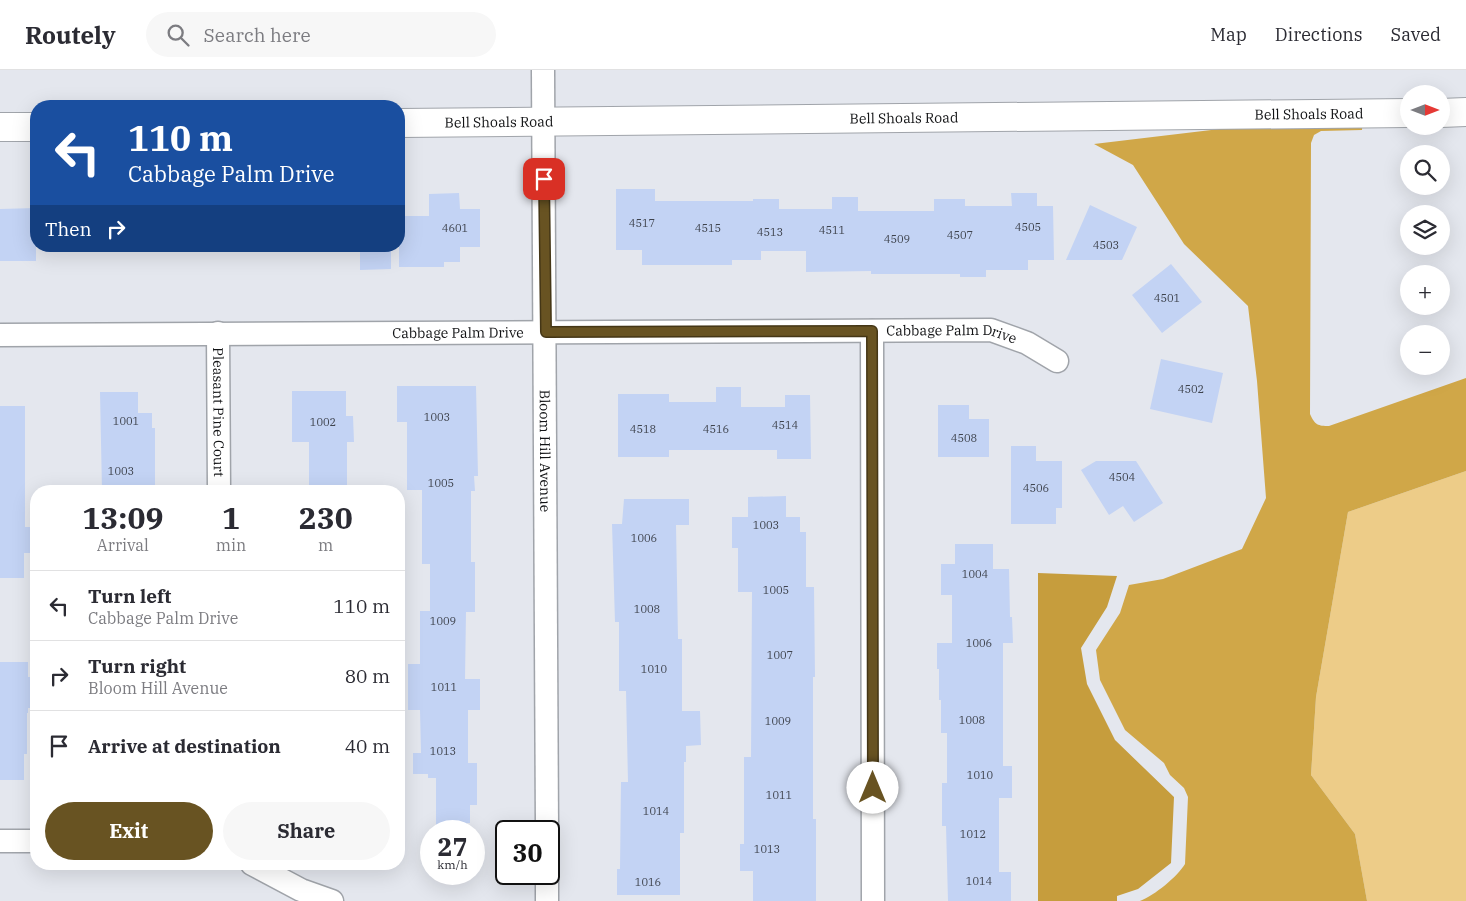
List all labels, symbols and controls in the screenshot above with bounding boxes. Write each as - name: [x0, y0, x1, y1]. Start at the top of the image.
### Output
- search box: [146, 12, 496, 57]
- text: Routely: [25, 19, 116, 51]
- icon: search: [164, 21, 192, 49]
- text: Search here: [204, 23, 311, 47]
- text: Map: [1210, 23, 1247, 46]
- text: Directions: [1275, 23, 1363, 46]
- text: Saved: [1391, 23, 1441, 46]
- north arrow: [1400, 85, 1450, 135]
- map controls: [1400, 85, 1450, 375]
- street label: Bell Shoals Road: [1254, 104, 1364, 124]
- street label: Bell Shoals Road: [849, 108, 959, 128]
- street label: Bell Shoals Road: [444, 112, 554, 132]
- text: 110 m: [128, 115, 233, 161]
- icon: left: [45, 120, 110, 185]
- button: search: [1400, 145, 1450, 195]
- pin: [523, 158, 565, 200]
- text: Cabbage Palm Drive: [128, 159, 335, 188]
- icon: arrive: [530, 165, 558, 193]
- button: layers: [1400, 205, 1450, 255]
- icon: right: [102, 215, 130, 243]
- house number: 4517: [629, 216, 655, 230]
- text: Then: [45, 217, 92, 241]
- house number: 4505: [1015, 220, 1041, 234]
- house number: 4601: [442, 221, 468, 235]
- house number: 4515: [695, 221, 721, 235]
- house number: 4511: [819, 223, 845, 237]
- house number: 4513: [757, 225, 783, 239]
- house number: 4507: [947, 228, 973, 242]
- house number: 4509: [884, 232, 910, 246]
- house number: 4503: [1093, 238, 1119, 252]
- button: +: [1400, 265, 1450, 315]
- house number: 4501: [1154, 291, 1180, 305]
- street label: Cabbage Palm Drive: [886, 321, 1019, 348]
- street label: Cabbage Palm Drive: [392, 323, 524, 342]
- button: −: [1400, 325, 1450, 375]
- street label: Pleasant Pine Court: [209, 347, 228, 477]
- house number: 4502: [1178, 382, 1204, 396]
- street label: Bloom Hill Avenue: [536, 390, 554, 512]
- house number: 1003: [424, 410, 450, 424]
- house number: 1001: [113, 414, 139, 428]
- house number: 1002: [310, 415, 336, 429]
- house number: 4514: [772, 418, 799, 432]
- house number: 4518: [630, 422, 656, 436]
- house number: 4516: [703, 422, 729, 436]
- house number: 4508: [951, 431, 977, 445]
- house number: 1003: [108, 464, 134, 478]
- house number: 4504: [1109, 470, 1136, 484]
- house number: 1005: [428, 476, 454, 490]
- house number: 4506: [1023, 481, 1049, 495]
- text: 13:09: [82, 498, 163, 537]
- text: 1: [222, 498, 240, 537]
- text: 230: [299, 498, 353, 537]
- house number: 1003: [753, 518, 779, 532]
- house number: 1006: [631, 531, 657, 545]
- text: Arrival: [97, 535, 149, 555]
- text: min: [216, 535, 246, 555]
- text: m: [318, 535, 333, 555]
- house number: 1004: [962, 567, 989, 581]
- house number: 1005: [763, 583, 789, 597]
- text: Turn left: [88, 584, 171, 608]
- icon: left: [45, 592, 73, 620]
- text: 110 m: [333, 594, 390, 618]
- house number: 1008: [634, 602, 660, 616]
- text: Cabbage Palm Drive: [88, 608, 238, 628]
- house number: 1009: [430, 614, 456, 628]
- house number: 1006: [966, 636, 992, 650]
- house number: 1007: [767, 648, 793, 662]
- text: Turn right: [88, 654, 186, 678]
- icon: right: [45, 662, 73, 690]
- house number: 1010: [641, 662, 668, 676]
- text: 80 m: [345, 664, 390, 688]
- text: Bloom Hill Avenue: [88, 678, 228, 698]
- house number: 1011: [431, 680, 457, 694]
- house number: 1008: [959, 713, 985, 727]
- house number: 1009: [765, 714, 791, 728]
- icon: arrive: [45, 732, 73, 760]
- text: Arrive at destination: [88, 734, 281, 758]
- text: 40 m: [345, 734, 390, 758]
- house number: 1013: [430, 744, 456, 758]
- position arrow: [846, 761, 898, 813]
- house number: 1010: [967, 768, 994, 782]
- house number: 1011: [766, 788, 792, 802]
- button: Exit: [45, 802, 213, 860]
- button: Share: [223, 802, 390, 860]
- house number: 1014: [643, 804, 670, 818]
- speed limit sign: 30: [495, 820, 560, 885]
- house number: 1012: [960, 827, 986, 841]
- text: 27: [437, 830, 468, 863]
- house number: 1013: [754, 842, 780, 856]
- text: km/h: [437, 857, 468, 872]
- house number: 1014: [966, 874, 993, 888]
- house number: 1016: [635, 875, 661, 889]

